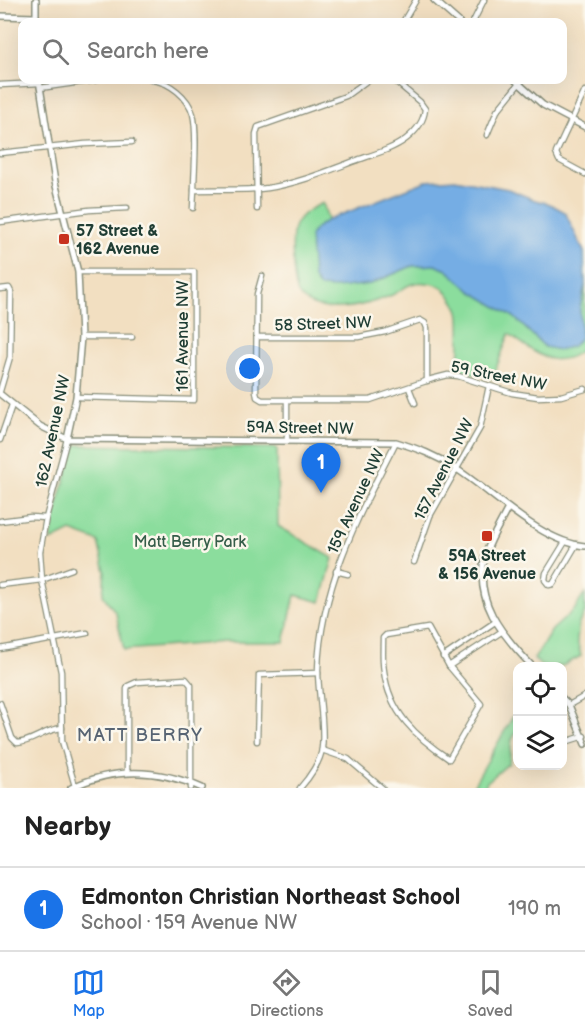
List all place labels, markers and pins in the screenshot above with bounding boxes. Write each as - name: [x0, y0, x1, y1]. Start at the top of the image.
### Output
- place label: 57 Street & 162 Avenue: [76, 222, 159, 259]
- marker: 57 Street & 162 Avenue: [57, 232, 71, 246]
- pin: 1: [302, 444, 340, 493]
- marker: 59A Street & 156 Avenue: [480, 529, 494, 543]
- place label: 59A Street & 156 Avenue: [438, 547, 536, 584]

